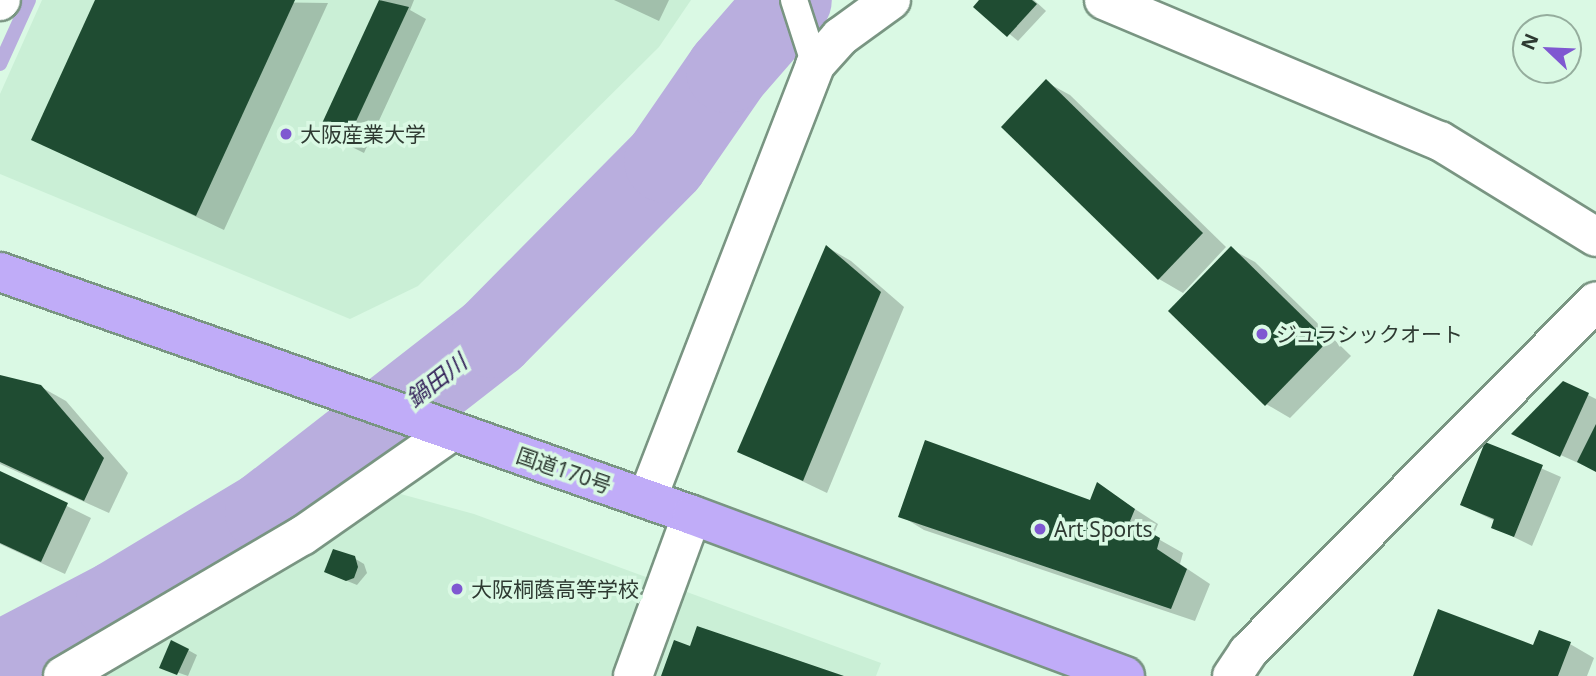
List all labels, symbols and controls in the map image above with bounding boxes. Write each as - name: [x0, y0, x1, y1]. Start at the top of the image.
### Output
- north arrow: [1512, 14, 1582, 84]
- text: N: [1515, 29, 1544, 54]
- place label: 大阪産業大学: [300, 121, 426, 147]
- marker: 大阪産業大学: [278, 126, 294, 142]
- place label: ジュラシックオート: [1276, 321, 1465, 347]
- marker: ジュラシックオート: [1254, 326, 1270, 342]
- water label: 鍋田川: [400, 348, 472, 412]
- street label: 国道170号: [513, 442, 615, 498]
- place label: Art Sports: [1054, 516, 1153, 542]
- marker: Art Sports: [1032, 521, 1048, 537]
- place label: 大阪桐蔭高等学校: [471, 576, 639, 602]
- marker: 大阪桐蔭高等学校: [449, 581, 465, 597]

